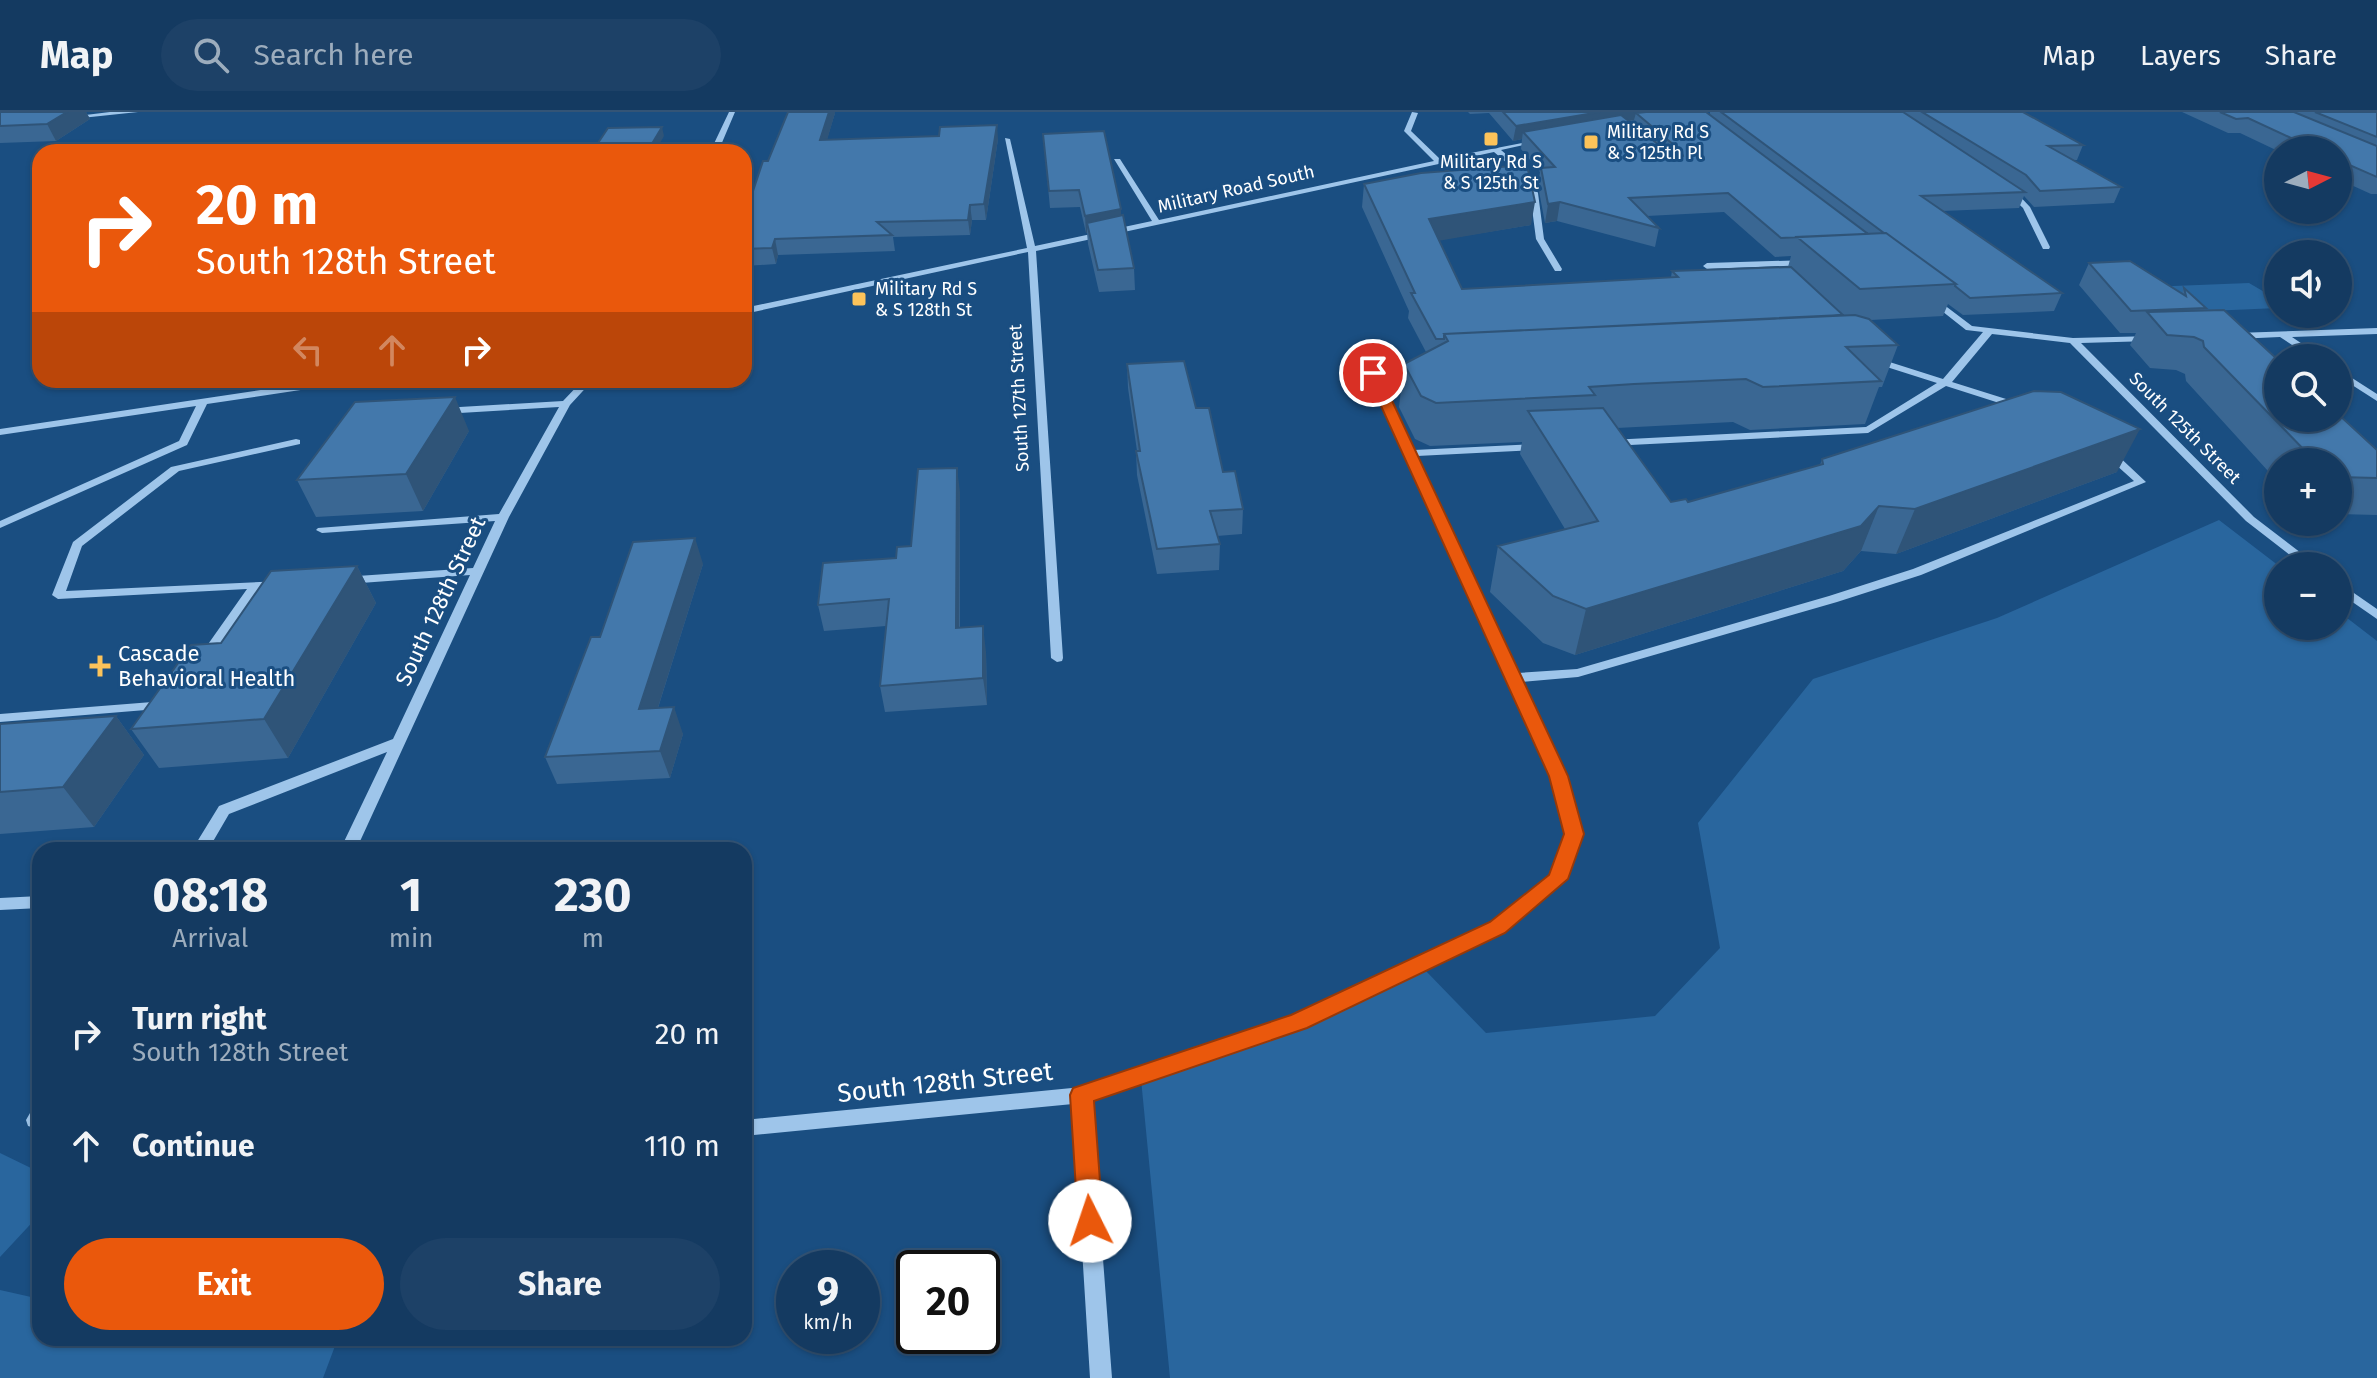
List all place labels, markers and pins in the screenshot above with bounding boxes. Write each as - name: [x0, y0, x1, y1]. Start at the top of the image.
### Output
- place label: Military Rd S & S 125th Pl: [1607, 121, 1709, 164]
- marker: Military Rd S & S 125th St: [1482, 130, 1500, 148]
- marker: Military Rd S & S 125th Pl: [1582, 133, 1600, 151]
- place label: Military Rd S & S 125th St: [1440, 151, 1542, 194]
- place label: Military Rd S & S 128th St: [875, 278, 977, 321]
- marker: Military Rd S & S 128th St: [850, 290, 868, 308]
- pin: [1339, 339, 1407, 407]
- place label: Cascade Behavioral Health: [118, 640, 295, 692]
- marker: Cascade Behavioral Health: [89, 655, 111, 677]

